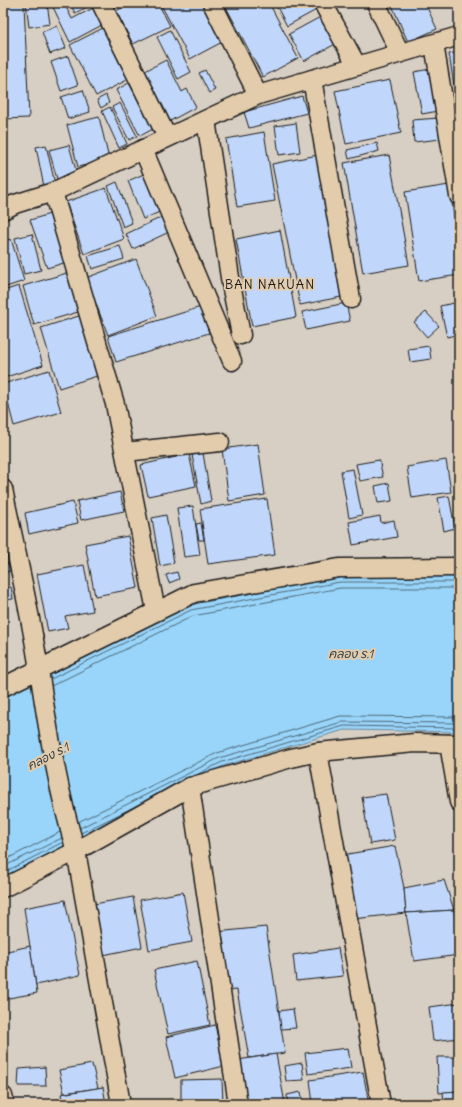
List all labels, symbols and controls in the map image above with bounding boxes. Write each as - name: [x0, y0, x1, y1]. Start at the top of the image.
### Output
- district label: BAN NAKUAN: [225, 276, 315, 293]
- water label: คลอง ร.1: [329, 646, 375, 661]
- water label: คลอง ร.1: [25, 739, 72, 773]

